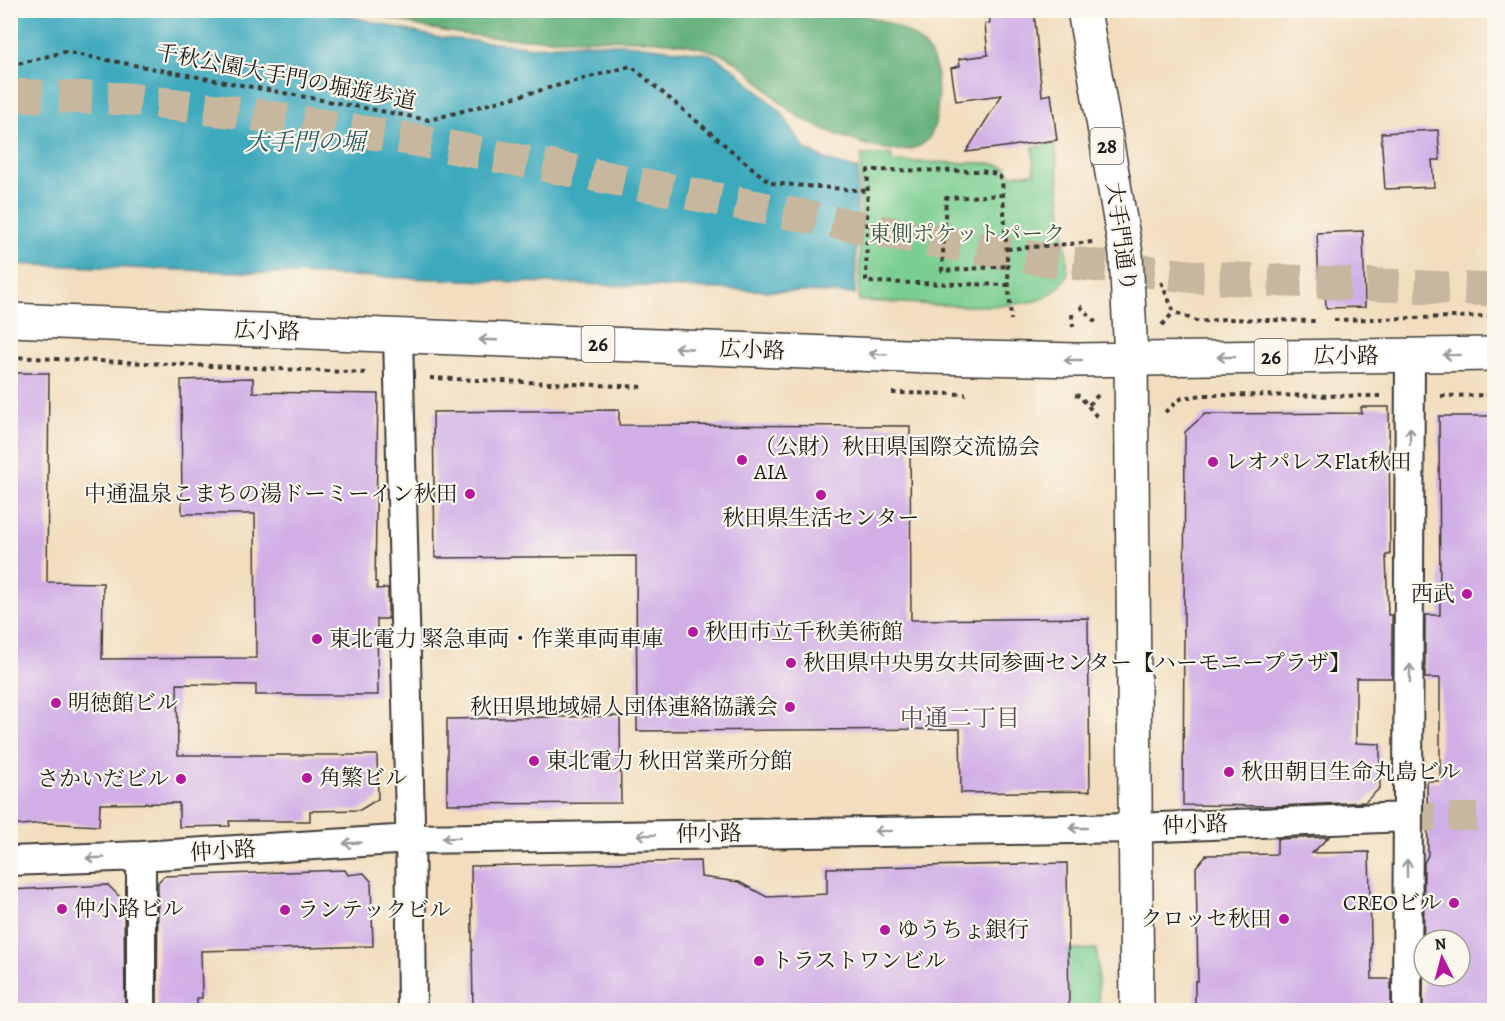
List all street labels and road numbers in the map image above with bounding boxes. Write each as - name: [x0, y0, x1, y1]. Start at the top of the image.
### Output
- street label: 千秋公園大手門の堀遊歩道: [154, 37, 418, 117]
- road number: 28: [1090, 128, 1124, 164]
- street label: 大手門通り: [1098, 180, 1144, 294]
- street label: 広小路: [233, 315, 301, 347]
- road number: 26: [582, 326, 614, 362]
- street label: 広小路: [718, 334, 786, 366]
- road number: 26: [1254, 339, 1288, 375]
- street label: 広小路: [1313, 341, 1379, 371]
- street label: 仲小路: [1161, 809, 1229, 841]
- street label: 仲小路: [676, 818, 742, 850]
- street label: 仲小路: [189, 834, 257, 868]

